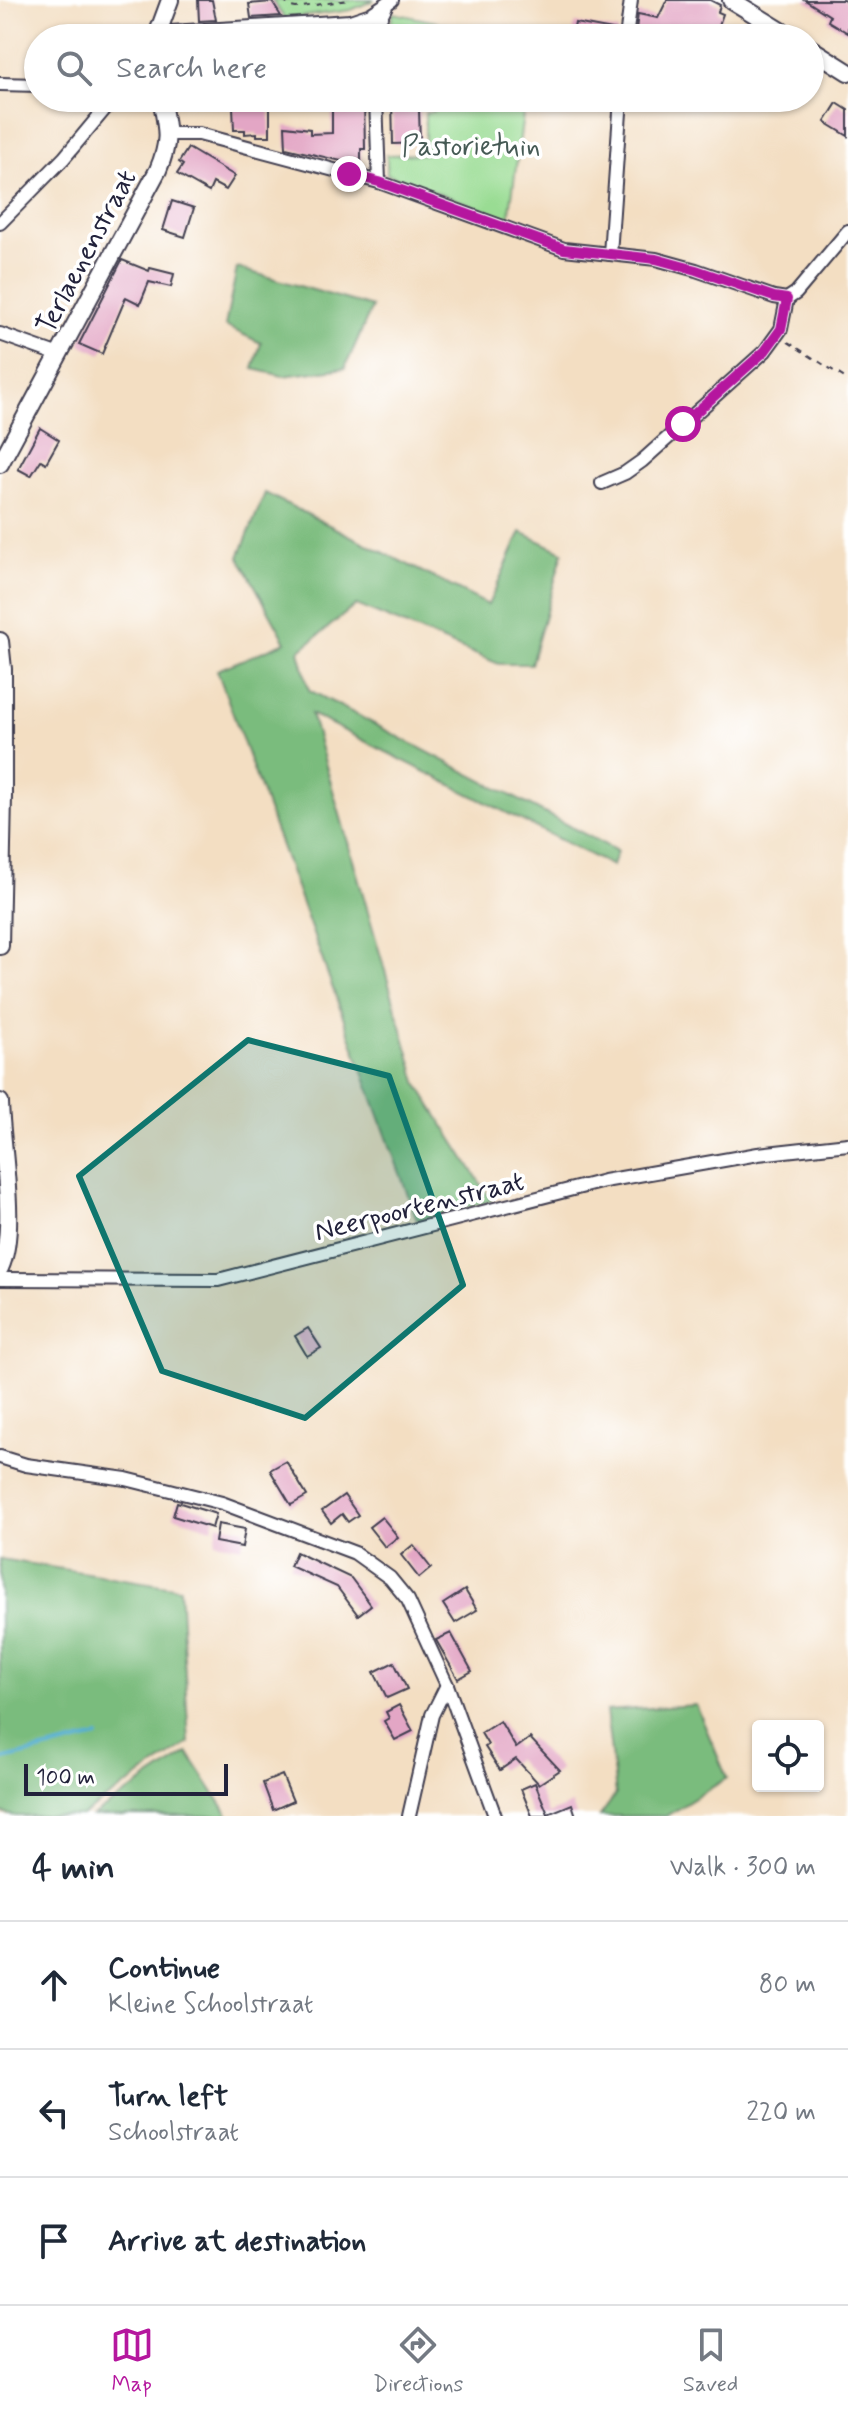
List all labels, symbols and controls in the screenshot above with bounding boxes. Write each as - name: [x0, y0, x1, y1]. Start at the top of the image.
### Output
- search box: [24, 24, 824, 112]
- icon: search: [52, 46, 96, 90]
- text: Search here: [116, 49, 267, 88]
- park label: Pastorietuin: [402, 129, 540, 166]
- route end: [331, 156, 367, 192]
- street label: Terlaenenstraat: [28, 163, 146, 341]
- route start: [665, 406, 701, 442]
- street label: Neerpoortenstraat: [311, 1164, 528, 1251]
- map controls: [752, 1720, 824, 1792]
- button: locate: [752, 1720, 824, 1792]
- scale bar: [24, 1760, 228, 1796]
- text: 100 m: [36, 1764, 95, 1792]
- text: 4 min: [32, 1846, 115, 1891]
- text: Walk · 300 m: [670, 1851, 816, 1885]
- text: Continue: [108, 1949, 220, 1988]
- icon: ahead: [32, 1963, 76, 2007]
- text: 80 m: [759, 1968, 816, 2002]
- text: Kleine Schoolstraat: [108, 1988, 313, 2022]
- text: Turn left: [108, 2077, 228, 2116]
- icon: left: [32, 2091, 76, 2135]
- text: 220 m: [746, 2096, 816, 2130]
- text: Schoolstraat: [108, 2116, 239, 2150]
- icon: arrive: [32, 2219, 76, 2263]
- text: Arrive at destination: [108, 2222, 366, 2261]
- tab: Map: [110, 2323, 154, 2399]
- tab: Directions: [373, 2323, 463, 2399]
- tab: Saved: [683, 2323, 738, 2399]

